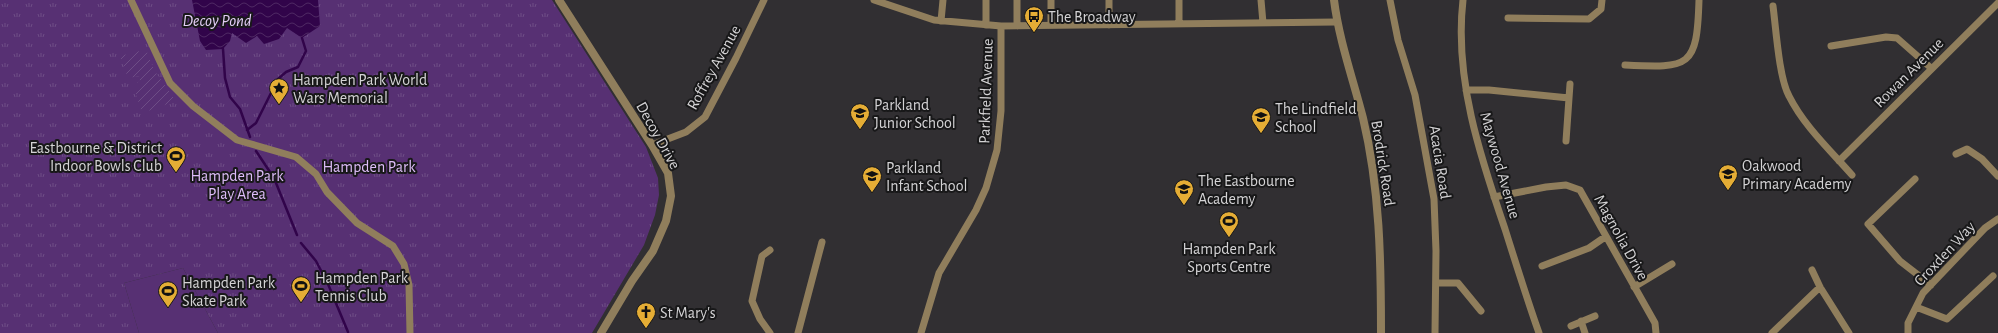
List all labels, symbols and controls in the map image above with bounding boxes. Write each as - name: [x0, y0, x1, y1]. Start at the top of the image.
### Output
- bus stop icon: The Broadway: [1023, 5, 1045, 33]
- place label: The Broadway: [1048, 9, 1136, 26]
- water label: Decoy Pond: [182, 12, 252, 29]
- street label: Roffrey Avenue: [684, 22, 745, 113]
- street label: Rowan Avenue: [1871, 35, 1947, 111]
- street label: Parkfield Avenue: [976, 38, 996, 144]
- place label: Hampden Park World Wars Memorial: [293, 72, 427, 106]
- place icon: Hampden Park World Wars Memorial: [268, 77, 290, 105]
- place label: Parkland Junior School: [874, 97, 956, 131]
- street label: Decoy Drive: [632, 99, 683, 172]
- place label: The Lindfield School: [1275, 101, 1357, 135]
- school or university icon: Parkland Junior School: [849, 102, 871, 130]
- school or university icon: The Lindfield School: [1250, 106, 1272, 134]
- street label: Maywood Avenue: [1476, 110, 1523, 221]
- street label: Brodrick Road: [1368, 119, 1398, 207]
- street label: Acacia Road: [1426, 124, 1454, 200]
- place label: Eastbourne & District Indoor Bowls Club: [29, 140, 162, 174]
- sports icon: Eastbourne & District Indoor Bowls Club: [165, 145, 187, 173]
- place label: Oakwood Primary Academy: [1742, 158, 1851, 193]
- park label: Hampden Park: [323, 159, 416, 175]
- place label: Parkland Infant School: [886, 160, 968, 194]
- school or university icon: Oakwood Primary Academy: [1717, 163, 1739, 191]
- school or university icon: Parkland Infant School: [861, 165, 883, 193]
- park label: Hampden Park Play Area: [191, 168, 284, 203]
- place label: The Eastbourne Academy: [1198, 173, 1295, 208]
- school or university icon: The Eastbourne Academy: [1173, 178, 1195, 206]
- street label: Magnolia Drive: [1591, 192, 1651, 283]
- sports icon: Hampden Park Sports Centre: [1218, 210, 1240, 238]
- street label: Croxden Way: [1911, 218, 1979, 290]
- place label: Hampden Park Sports Centre: [1183, 241, 1276, 275]
- place label: Hampden Park Tennis Club: [315, 270, 409, 304]
- place label: Hampden Park Skate Park: [182, 275, 276, 309]
- sports icon: Hampden Park Tennis Club: [290, 275, 312, 303]
- sports icon: Hampden Park Skate Park: [157, 280, 179, 308]
- church icon: St Mary's: [635, 301, 657, 329]
- place label: St Mary's: [660, 305, 716, 322]

